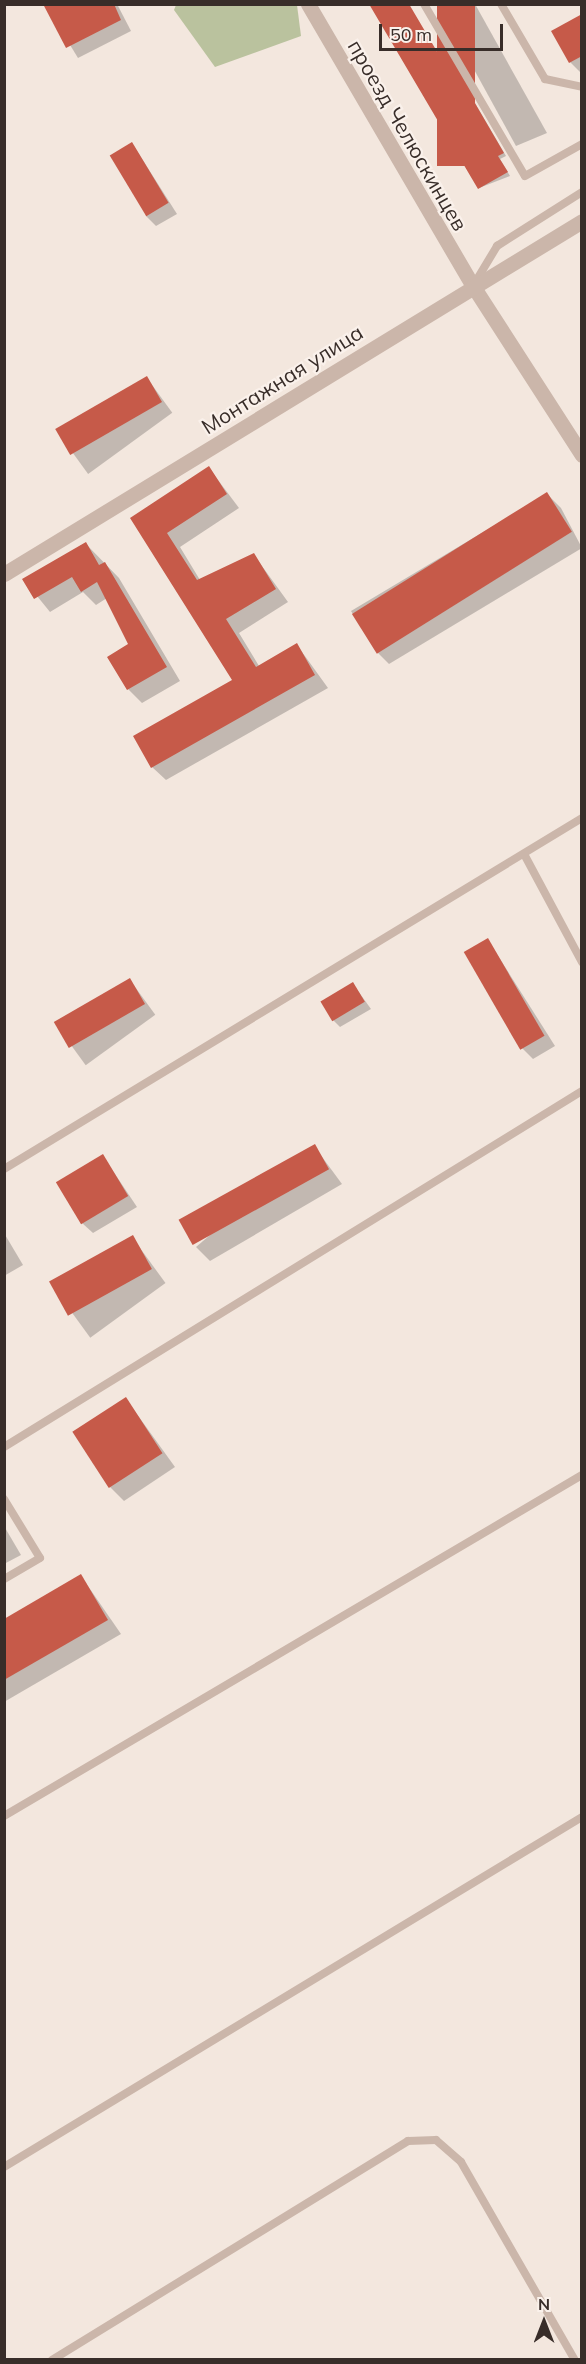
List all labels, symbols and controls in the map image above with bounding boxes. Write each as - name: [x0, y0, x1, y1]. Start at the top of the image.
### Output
- scale bar: [382, 12, 506, 50]
- text: 50 m: [390, 23, 432, 46]
- street label: проезд Челюскинцев: [343, 35, 473, 235]
- street label: Монтажная улица: [197, 319, 367, 439]
- north arrow: [514, 2292, 574, 2352]
- text: N: [538, 2294, 550, 2314]

